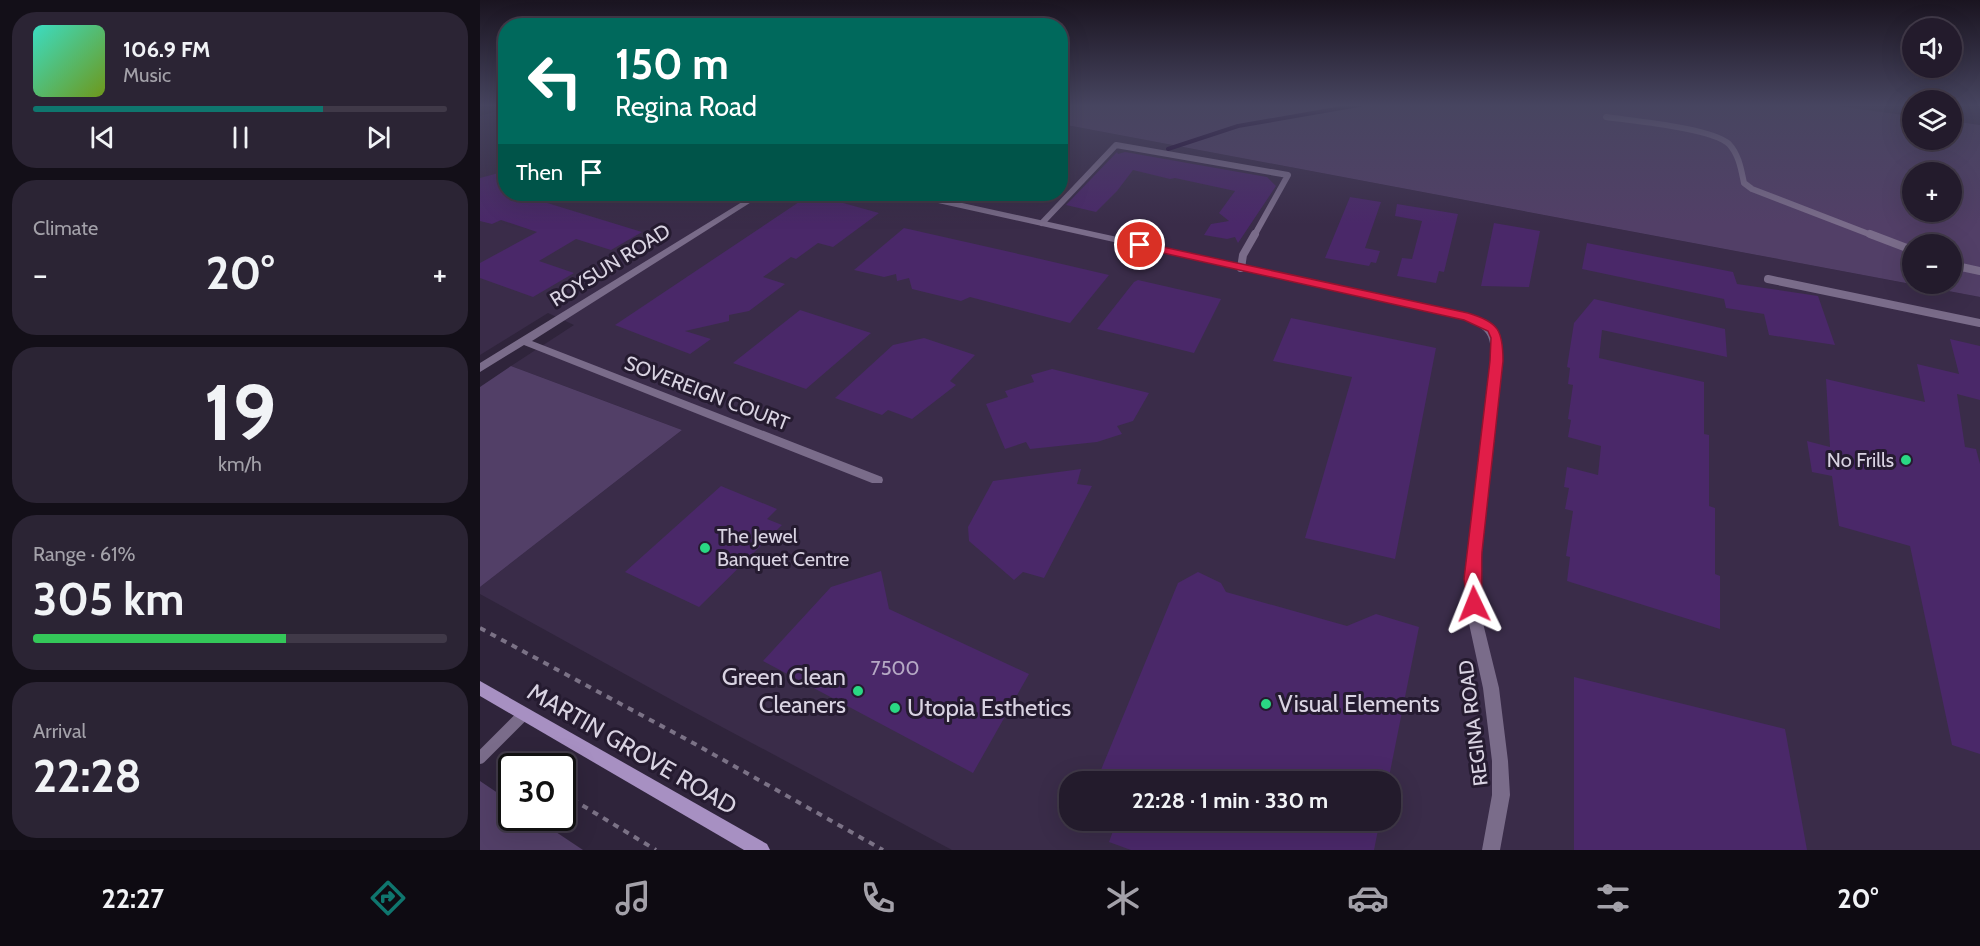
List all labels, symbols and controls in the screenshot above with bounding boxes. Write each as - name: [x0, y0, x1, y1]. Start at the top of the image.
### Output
- map controls: [1902, 18, 1962, 294]
- button: sound: [1902, 18, 1962, 78]
- text: 106.9 FM: [123, 36, 210, 63]
- text: 150 m: [615, 38, 729, 90]
- icon: left: [516, 42, 594, 120]
- text: Music: [123, 63, 171, 87]
- text: Regina Road: [615, 90, 757, 123]
- button: layers: [1902, 90, 1962, 150]
- icon: previous: [86, 121, 119, 154]
- icon: pause: [224, 121, 257, 154]
- icon: next: [362, 121, 395, 154]
- icon: arrive: [575, 156, 608, 189]
- text: Then: [516, 159, 563, 186]
- button: +: [1902, 162, 1962, 222]
- text: Climate: [33, 216, 98, 240]
- street label: ROYSUN ROAD: [545, 218, 675, 312]
- pin: [1114, 219, 1165, 270]
- icon: arrive: [1123, 228, 1156, 261]
- button: −: [1902, 234, 1962, 294]
- text: 20°: [206, 246, 274, 300]
- text: −: [33, 254, 48, 294]
- text: +: [432, 254, 447, 294]
- street label: SOVEREIGN COURT: [621, 350, 793, 436]
- text: 19: [204, 365, 276, 460]
- place label: No Frills: [1827, 448, 1894, 472]
- text: km/h: [218, 452, 262, 476]
- marker: No Frills: [1899, 453, 1913, 467]
- place label: The Jewel Banquet Centre: [717, 524, 849, 571]
- marker: The Jewel Banquet Centre: [698, 541, 712, 555]
- text: Range · 61%: [33, 542, 135, 566]
- text: 305 km: [33, 572, 184, 626]
- position arrow: [1442, 572, 1506, 636]
- house number: 7500: [871, 656, 919, 680]
- street label: REGINA ROAD: [1453, 659, 1493, 787]
- place label: Green Clean Cleaners: [722, 662, 846, 719]
- street label: MARTIN GROVE ROAD: [523, 677, 742, 820]
- marker: Green Clean Cleaners: [851, 684, 865, 698]
- place label: Visual Elements: [1278, 689, 1440, 718]
- place label: Utopia Esthetics: [907, 693, 1071, 722]
- marker: Visual Elements: [1259, 697, 1273, 711]
- marker: Utopia Esthetics: [888, 701, 902, 715]
- text: Arrival: [33, 719, 86, 743]
- text: 22:28: [33, 749, 142, 803]
- speed limit sign: 30: [498, 753, 576, 831]
- text: 22:28 · 1 min · 330 m: [1132, 787, 1328, 814]
- icon: directions: [367, 877, 409, 919]
- icon: music: [612, 877, 654, 919]
- icon: phone: [857, 877, 899, 919]
- icon: climate: [1102, 877, 1144, 919]
- icon: car: [1347, 877, 1389, 919]
- icon: filters: [1592, 877, 1634, 919]
- text: 22:27: [102, 882, 164, 915]
- text: 20°: [1837, 882, 1878, 915]

